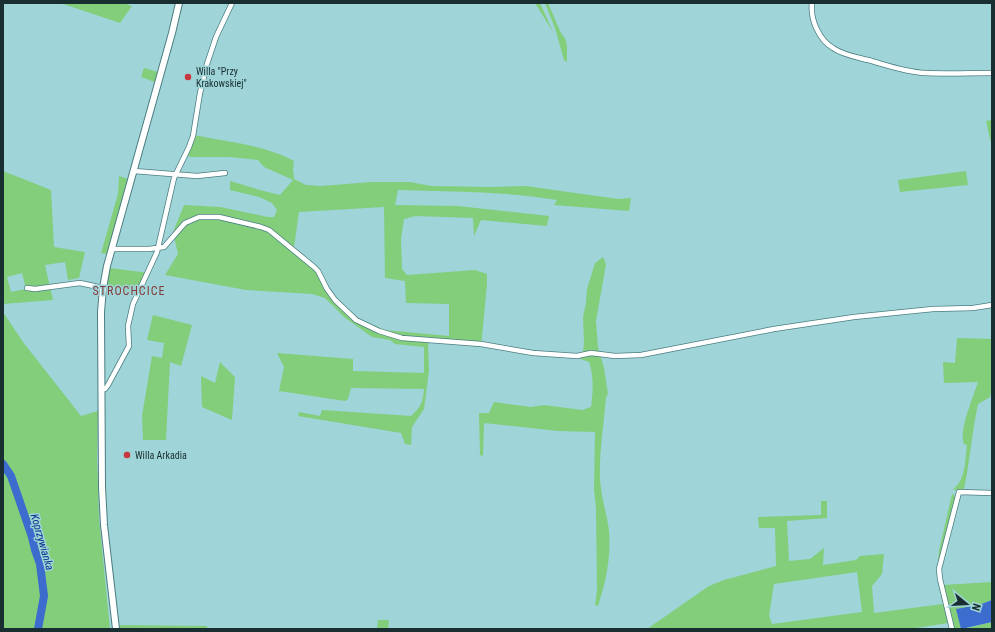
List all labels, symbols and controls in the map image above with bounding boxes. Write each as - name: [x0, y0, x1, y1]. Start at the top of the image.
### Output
- place label: Willa "Przy Krakowskiej": [196, 66, 247, 89]
- marker: Willa "Przy Krakowskiej": [183, 72, 193, 82]
- district label: STROCHCICE: [93, 284, 165, 298]
- marker: Willa Arkadia: [122, 450, 132, 460]
- place label: Willa Arkadia: [135, 450, 187, 461]
- water label: Koprzywianka: [28, 512, 56, 572]
- north arrow: [947, 584, 987, 624]
- text: N: [969, 602, 983, 612]

